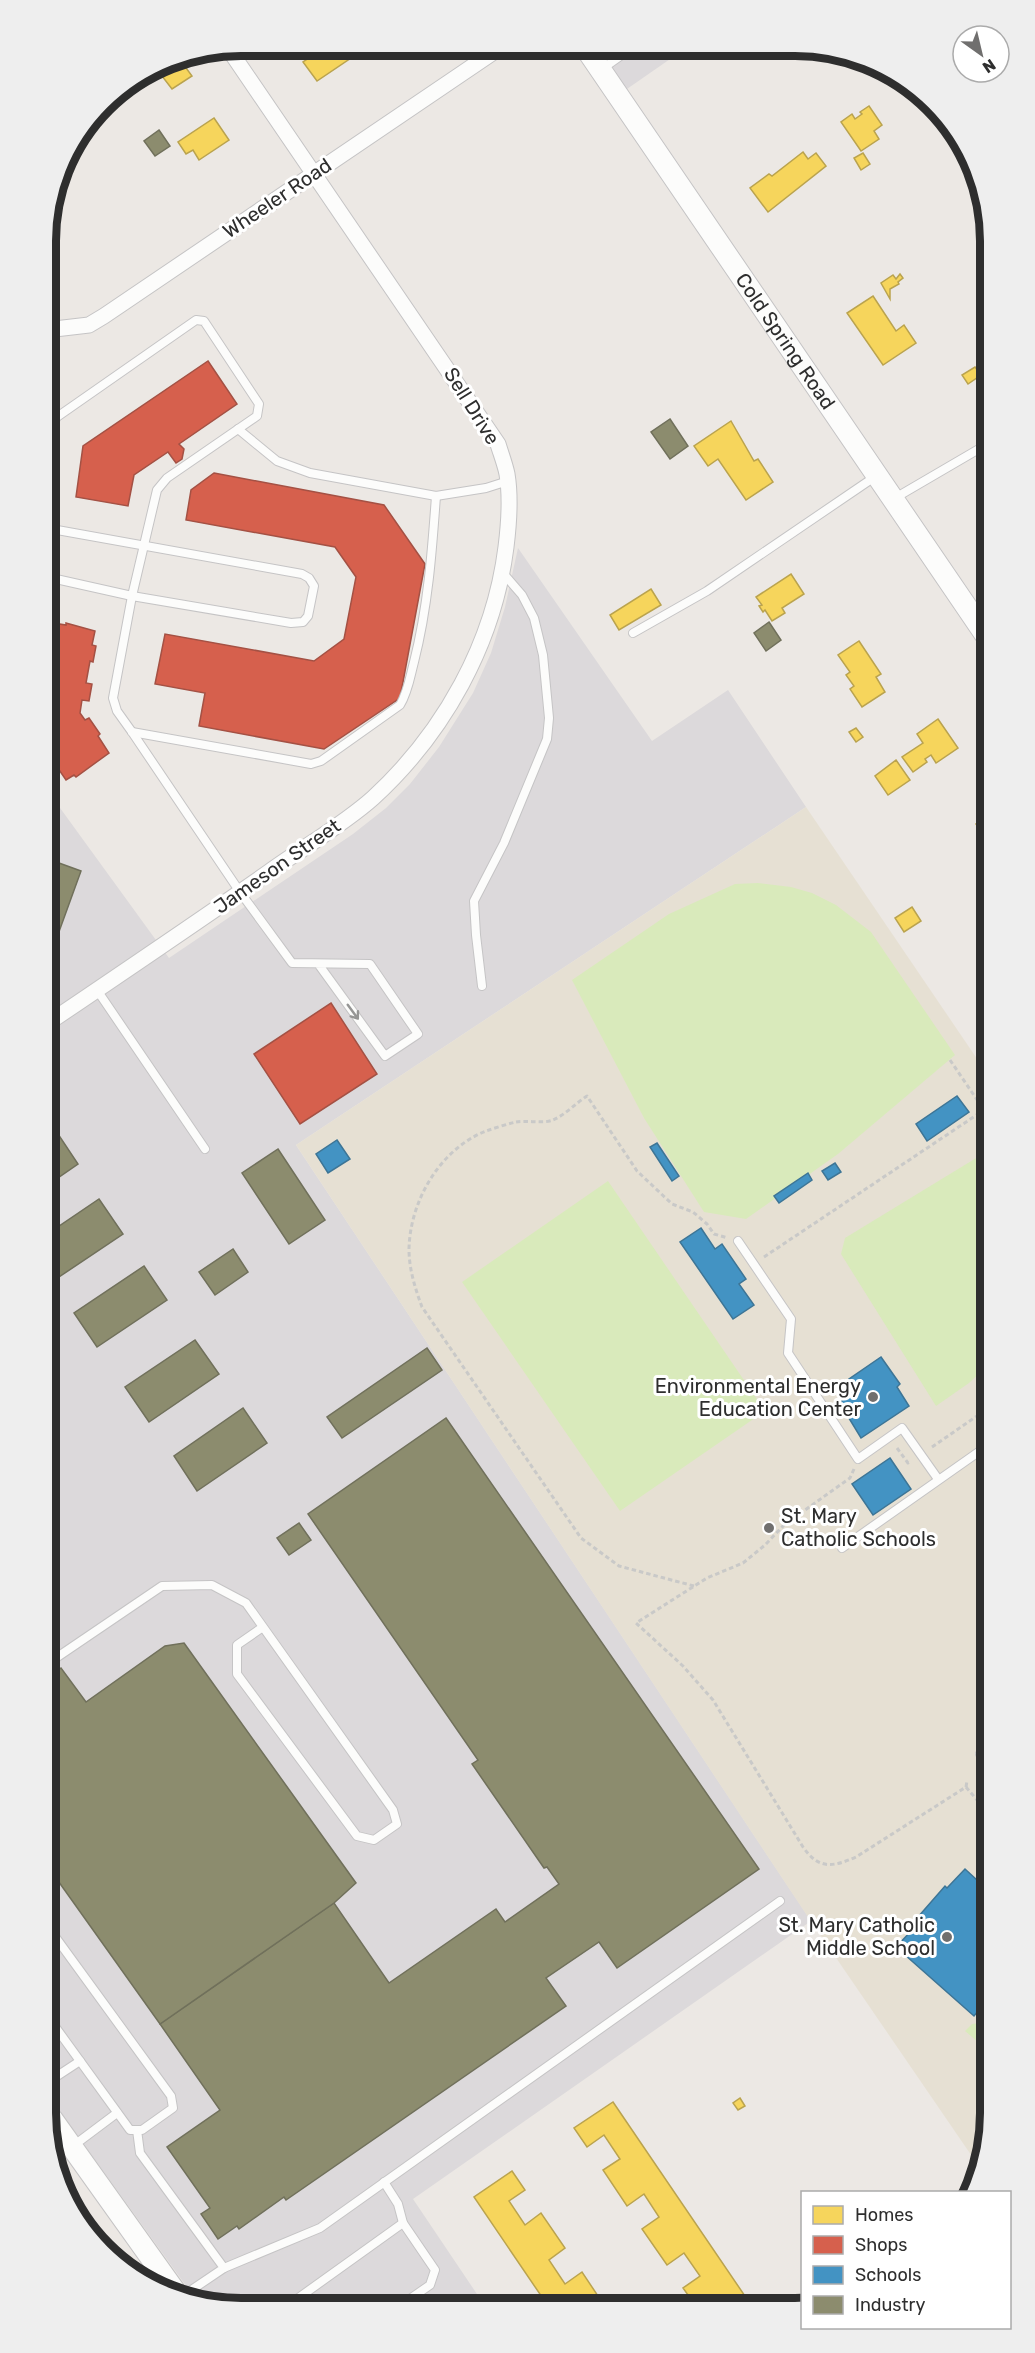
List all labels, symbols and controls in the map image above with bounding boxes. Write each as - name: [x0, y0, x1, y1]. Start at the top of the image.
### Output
- north arrow: [951, 24, 1011, 84]
- text: N: [979, 55, 999, 77]
- street label: Wheeler Road: [218, 153, 336, 243]
- street label: Cold Spring Road: [731, 268, 840, 414]
- street label: Sell Drive: [439, 363, 505, 449]
- street label: Jameson Street: [209, 813, 345, 919]
- one-way arrow: [347, 1004, 359, 1020]
- place label: Environmental Energy Education Center: [655, 1374, 861, 1421]
- marker: Environmental Energy Education Center: [866, 1390, 880, 1404]
- place label: St. Mary Catholic Schools: [781, 1504, 936, 1551]
- marker: St. Mary Catholic Schools: [762, 1521, 776, 1535]
- place label: St. Mary Catholic Middle School: [778, 1913, 935, 1960]
- marker: St. Mary Catholic Middle School: [940, 1930, 954, 1944]
- legend: [801, 2191, 1011, 2329]
- text: Homes: [855, 2204, 913, 2226]
- text: Shops: [855, 2234, 907, 2256]
- text: Schools: [855, 2264, 921, 2286]
- text: Industry: [855, 2294, 925, 2316]

